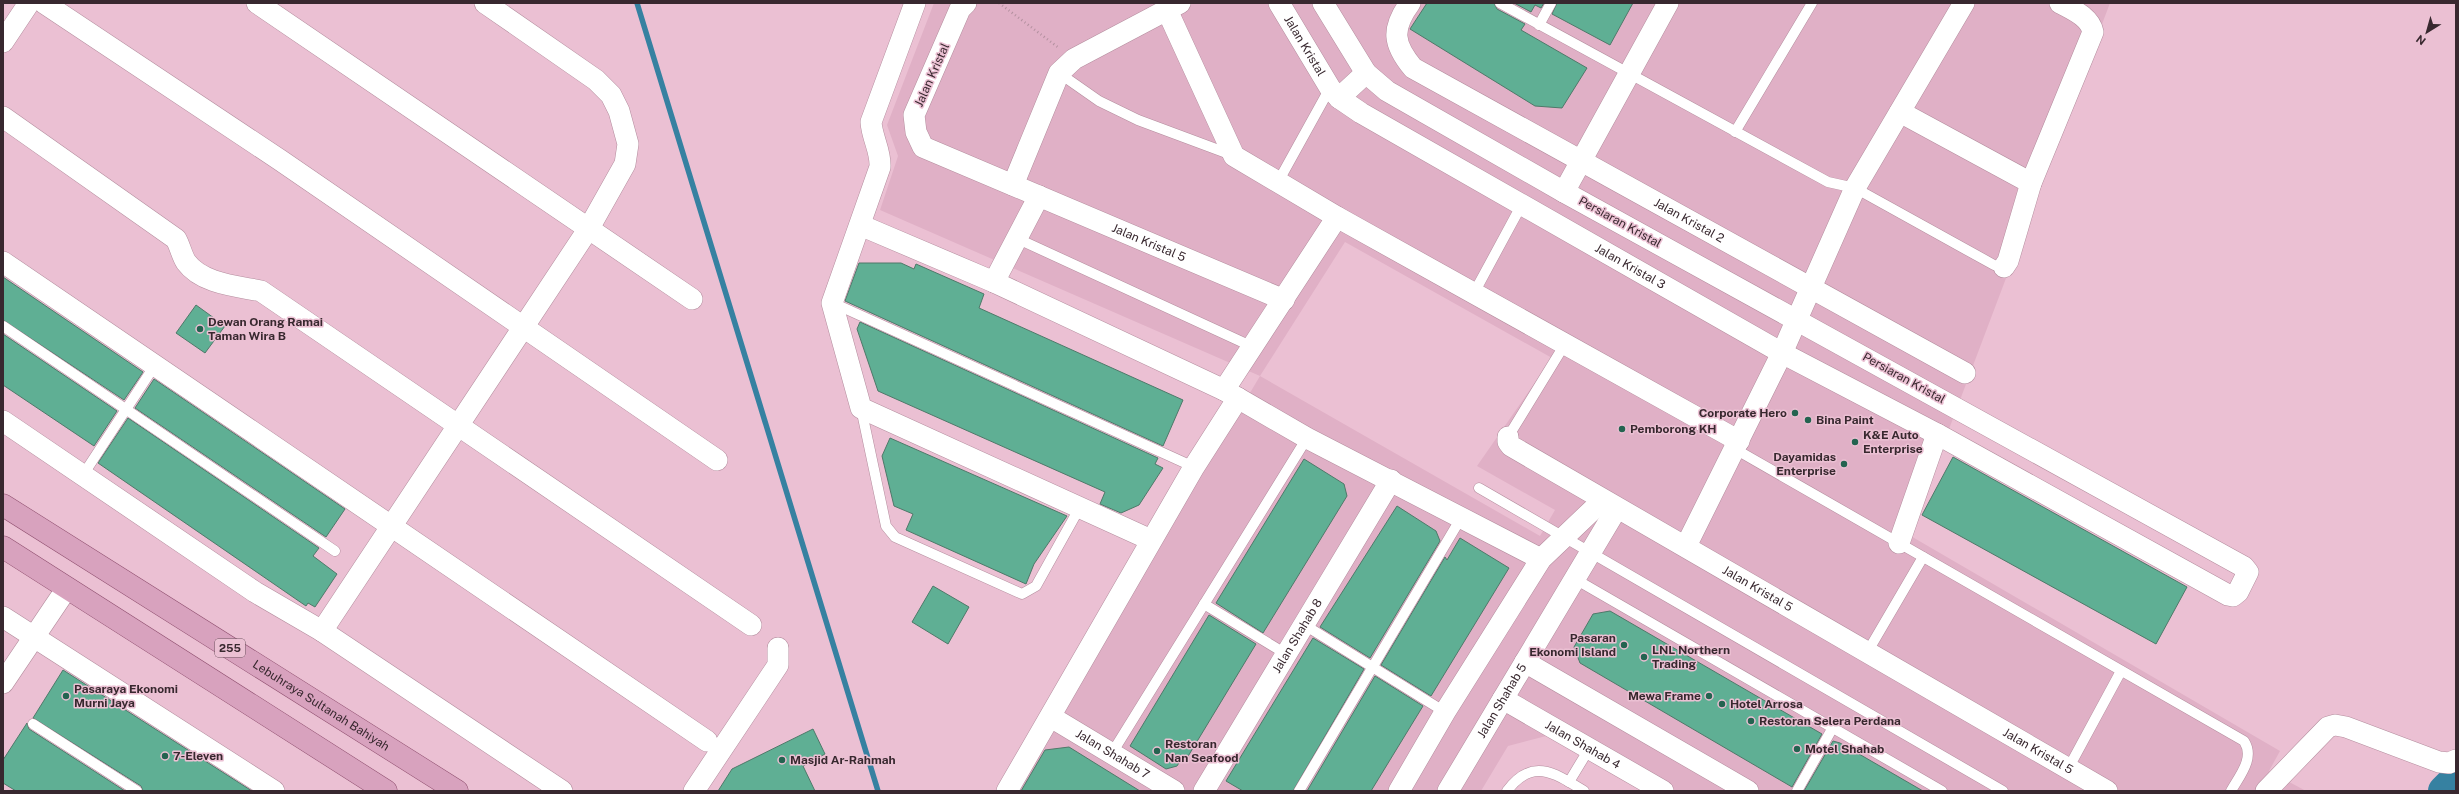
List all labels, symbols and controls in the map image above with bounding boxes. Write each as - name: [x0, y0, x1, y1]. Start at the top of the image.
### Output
- north arrow: [2407, 12, 2447, 52]
- street label: Jalan Kristal: [1281, 13, 1328, 79]
- text: N: [2414, 33, 2428, 47]
- street label: Jalan Kristal: [912, 41, 952, 109]
- street label: Persiaran Kristal: [1576, 194, 1664, 251]
- street label: Jalan Kristal 2: [1651, 195, 1727, 246]
- street label: Jalan Kristal 5: [1110, 221, 1188, 265]
- street label: Jalan Kristal 3: [1593, 241, 1668, 292]
- place label: Dewan Orang Ramai Taman Wira B: [208, 315, 323, 343]
- marker: Dewan Orang Ramai Taman Wira B: [195, 324, 205, 334]
- street label: Persiaran Kristal: [1860, 350, 1948, 407]
- place label: Corporate Hero: [1699, 406, 1787, 420]
- marker: Corporate Hero: [1790, 408, 1800, 418]
- place label: Bina Paint: [1816, 413, 1874, 427]
- marker: Bina Paint: [1803, 415, 1813, 425]
- place label: Pemborong KH: [1630, 422, 1717, 436]
- marker: Pemborong KH: [1617, 424, 1627, 434]
- place label: K&E Auto Enterprise: [1863, 428, 1923, 456]
- marker: K&E Auto Enterprise: [1850, 437, 1860, 447]
- place label: Dayamidas Enterprise: [1773, 450, 1836, 478]
- marker: Dayamidas Enterprise: [1839, 459, 1849, 469]
- street label: Jalan Kristal 5: [1720, 563, 1796, 615]
- street label: Jalan Shahab 8: [1270, 596, 1325, 676]
- place label: Pasaran Ekonomi Island: [1529, 631, 1616, 659]
- road number: 255: [215, 639, 245, 657]
- marker: Pasaran Ekonomi Island: [1619, 640, 1629, 650]
- place label: LNL Northern Trading: [1652, 643, 1730, 671]
- marker: LNL Northern Trading: [1639, 652, 1649, 662]
- street label: Lebuhraya Sultanah Bahiyah: [250, 657, 392, 754]
- street label: Jalan Shahab 5: [1474, 661, 1530, 741]
- place label: Pasaraya Ekonomi Murni Jaya: [74, 682, 178, 710]
- place label: Mewa Frame: [1628, 689, 1701, 703]
- marker: Pasaraya Ekonomi Murni Jaya: [61, 691, 71, 701]
- marker: Mewa Frame: [1704, 691, 1714, 701]
- place label: Hotel Arrosa: [1730, 697, 1803, 711]
- marker: Hotel Arrosa: [1717, 699, 1727, 709]
- place label: Restoran Selera Perdana: [1759, 714, 1901, 728]
- marker: Restoran Selera Perdana: [1746, 716, 1756, 726]
- street label: Jalan Shahab 4: [1543, 718, 1623, 772]
- street label: Jalan Kristal 5: [2000, 725, 2076, 777]
- street label: Jalan Shahab 7: [1073, 727, 1152, 782]
- place label: Restoran Nan Seafood: [1165, 737, 1239, 765]
- place label: Motel Shahab: [1805, 742, 1884, 756]
- marker: Motel Shahab: [1792, 744, 1802, 754]
- marker: Restoran Nan Seafood: [1152, 746, 1162, 756]
- place label: 7-Eleven: [173, 749, 223, 763]
- marker: 7-Eleven: [160, 751, 170, 761]
- place label: Masjid Ar-Rahmah: [790, 753, 896, 767]
- marker: Masjid Ar-Rahmah: [777, 755, 787, 765]

